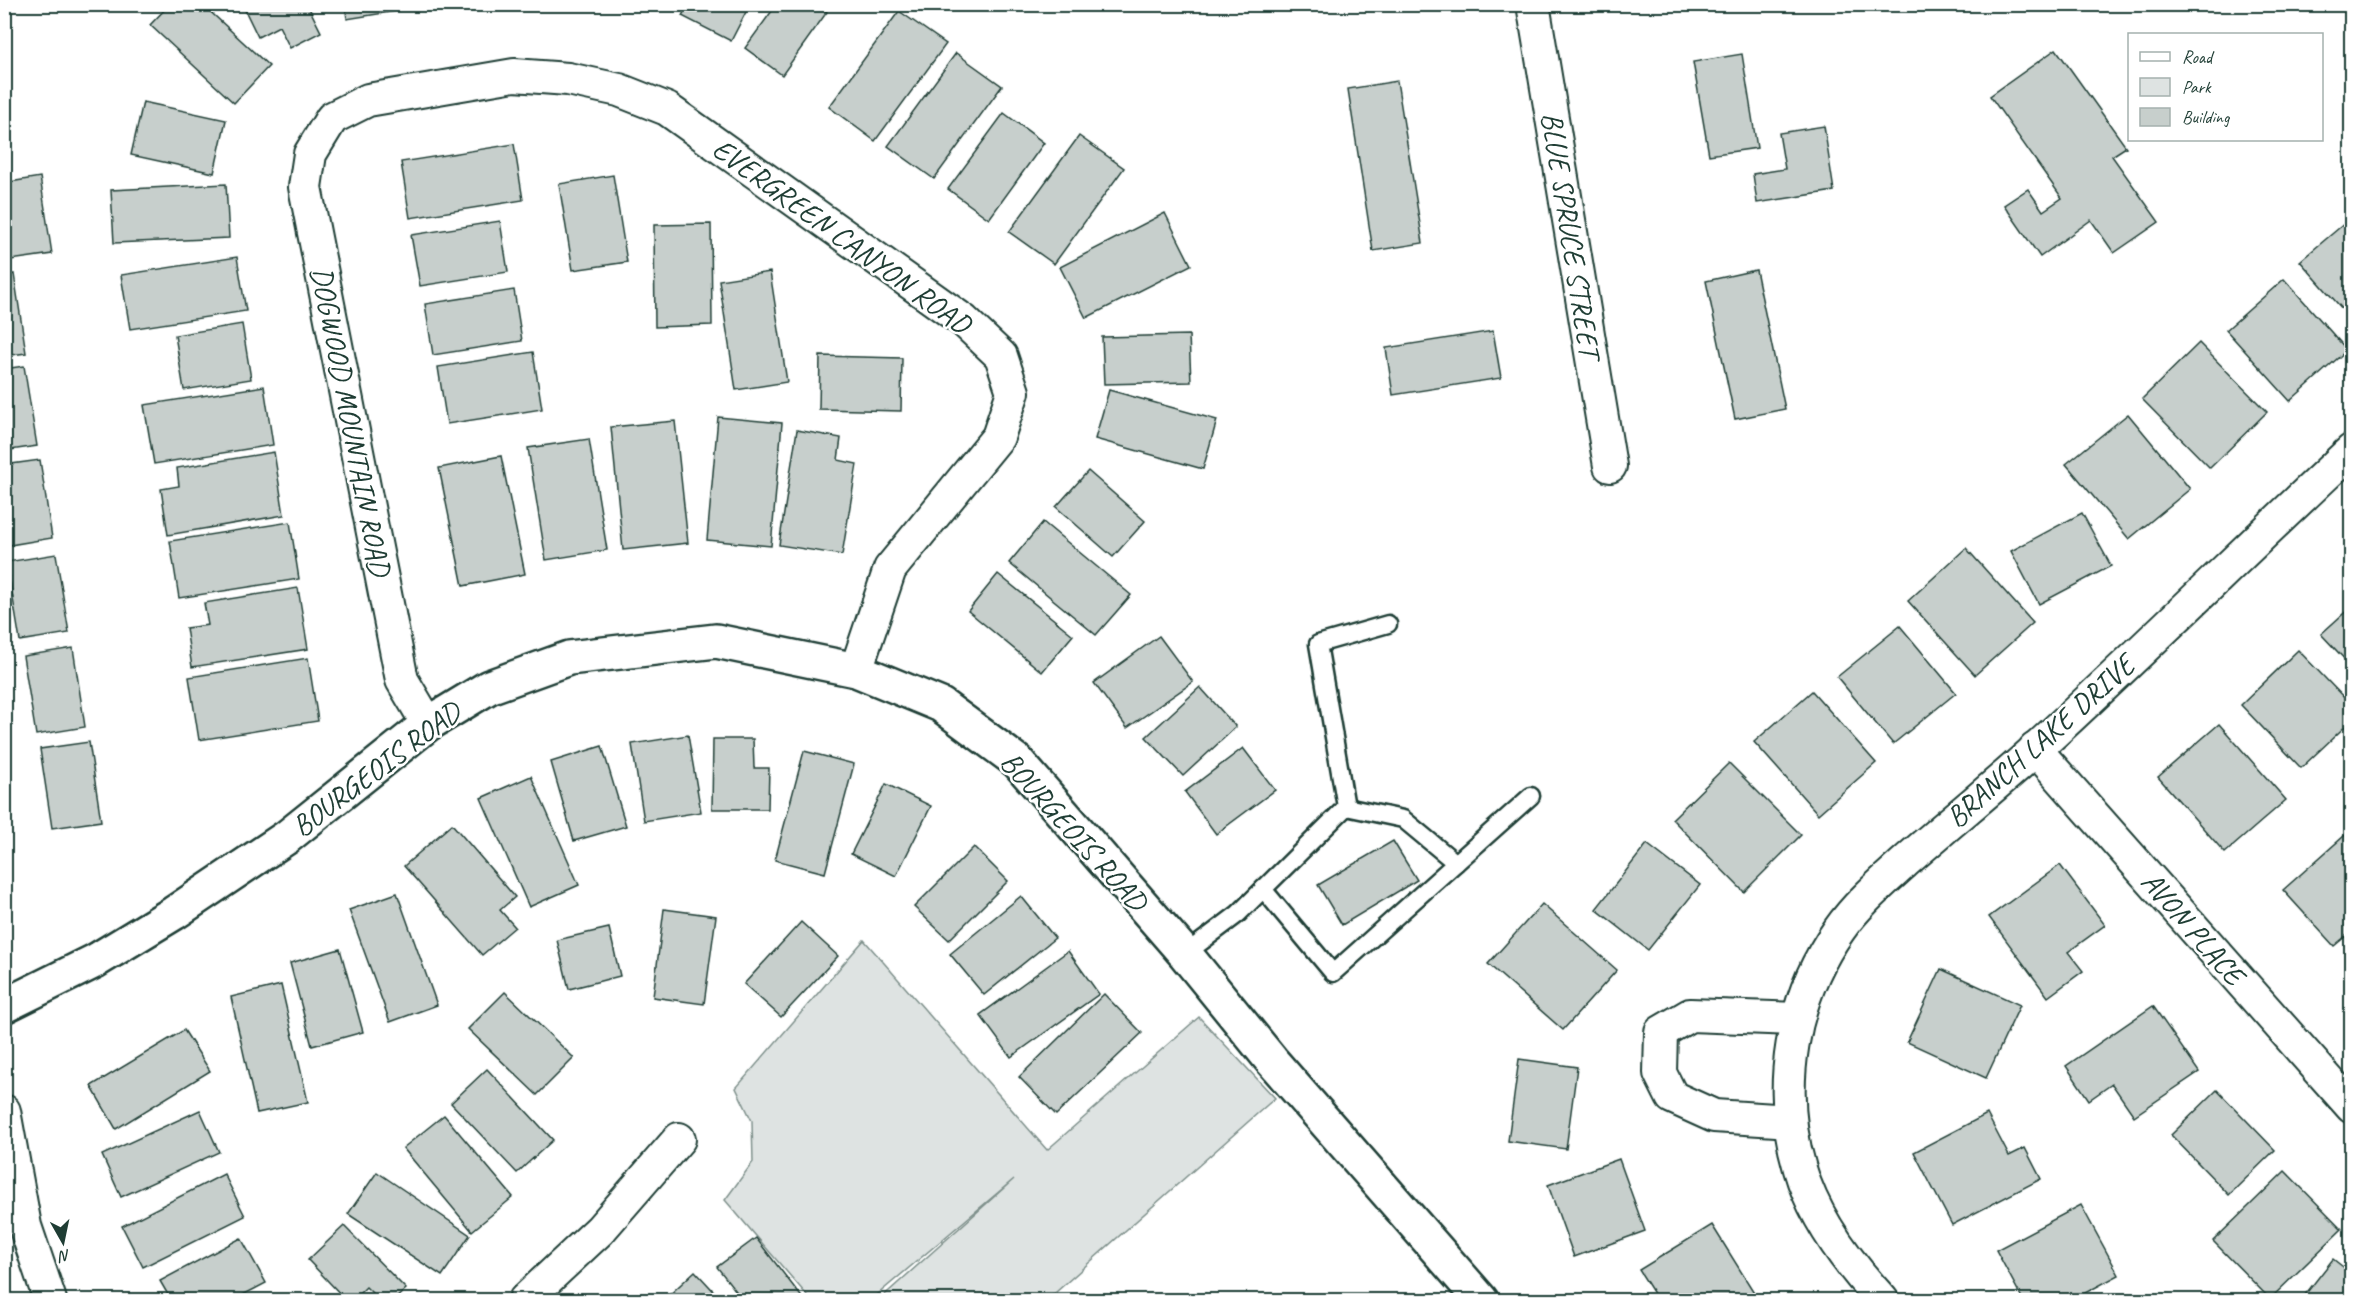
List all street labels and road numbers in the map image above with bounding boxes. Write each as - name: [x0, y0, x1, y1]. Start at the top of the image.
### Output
- street label: BLUE SPRUCE STREET: [1533, 109, 1610, 367]
- street label: EVERGREEN CANYON ROAD: [705, 129, 981, 344]
- street label: DOGWOOD MOUNTAIN ROAD: [302, 263, 400, 581]
- street label: BRANCH LAKE DRIVE: [1938, 644, 2145, 836]
- street label: BOURGEOIS ROAD: [284, 692, 470, 845]
- street label: BOURGEOIS ROAD: [992, 743, 1157, 921]
- street label: AVON PLACE: [2133, 863, 2255, 996]

